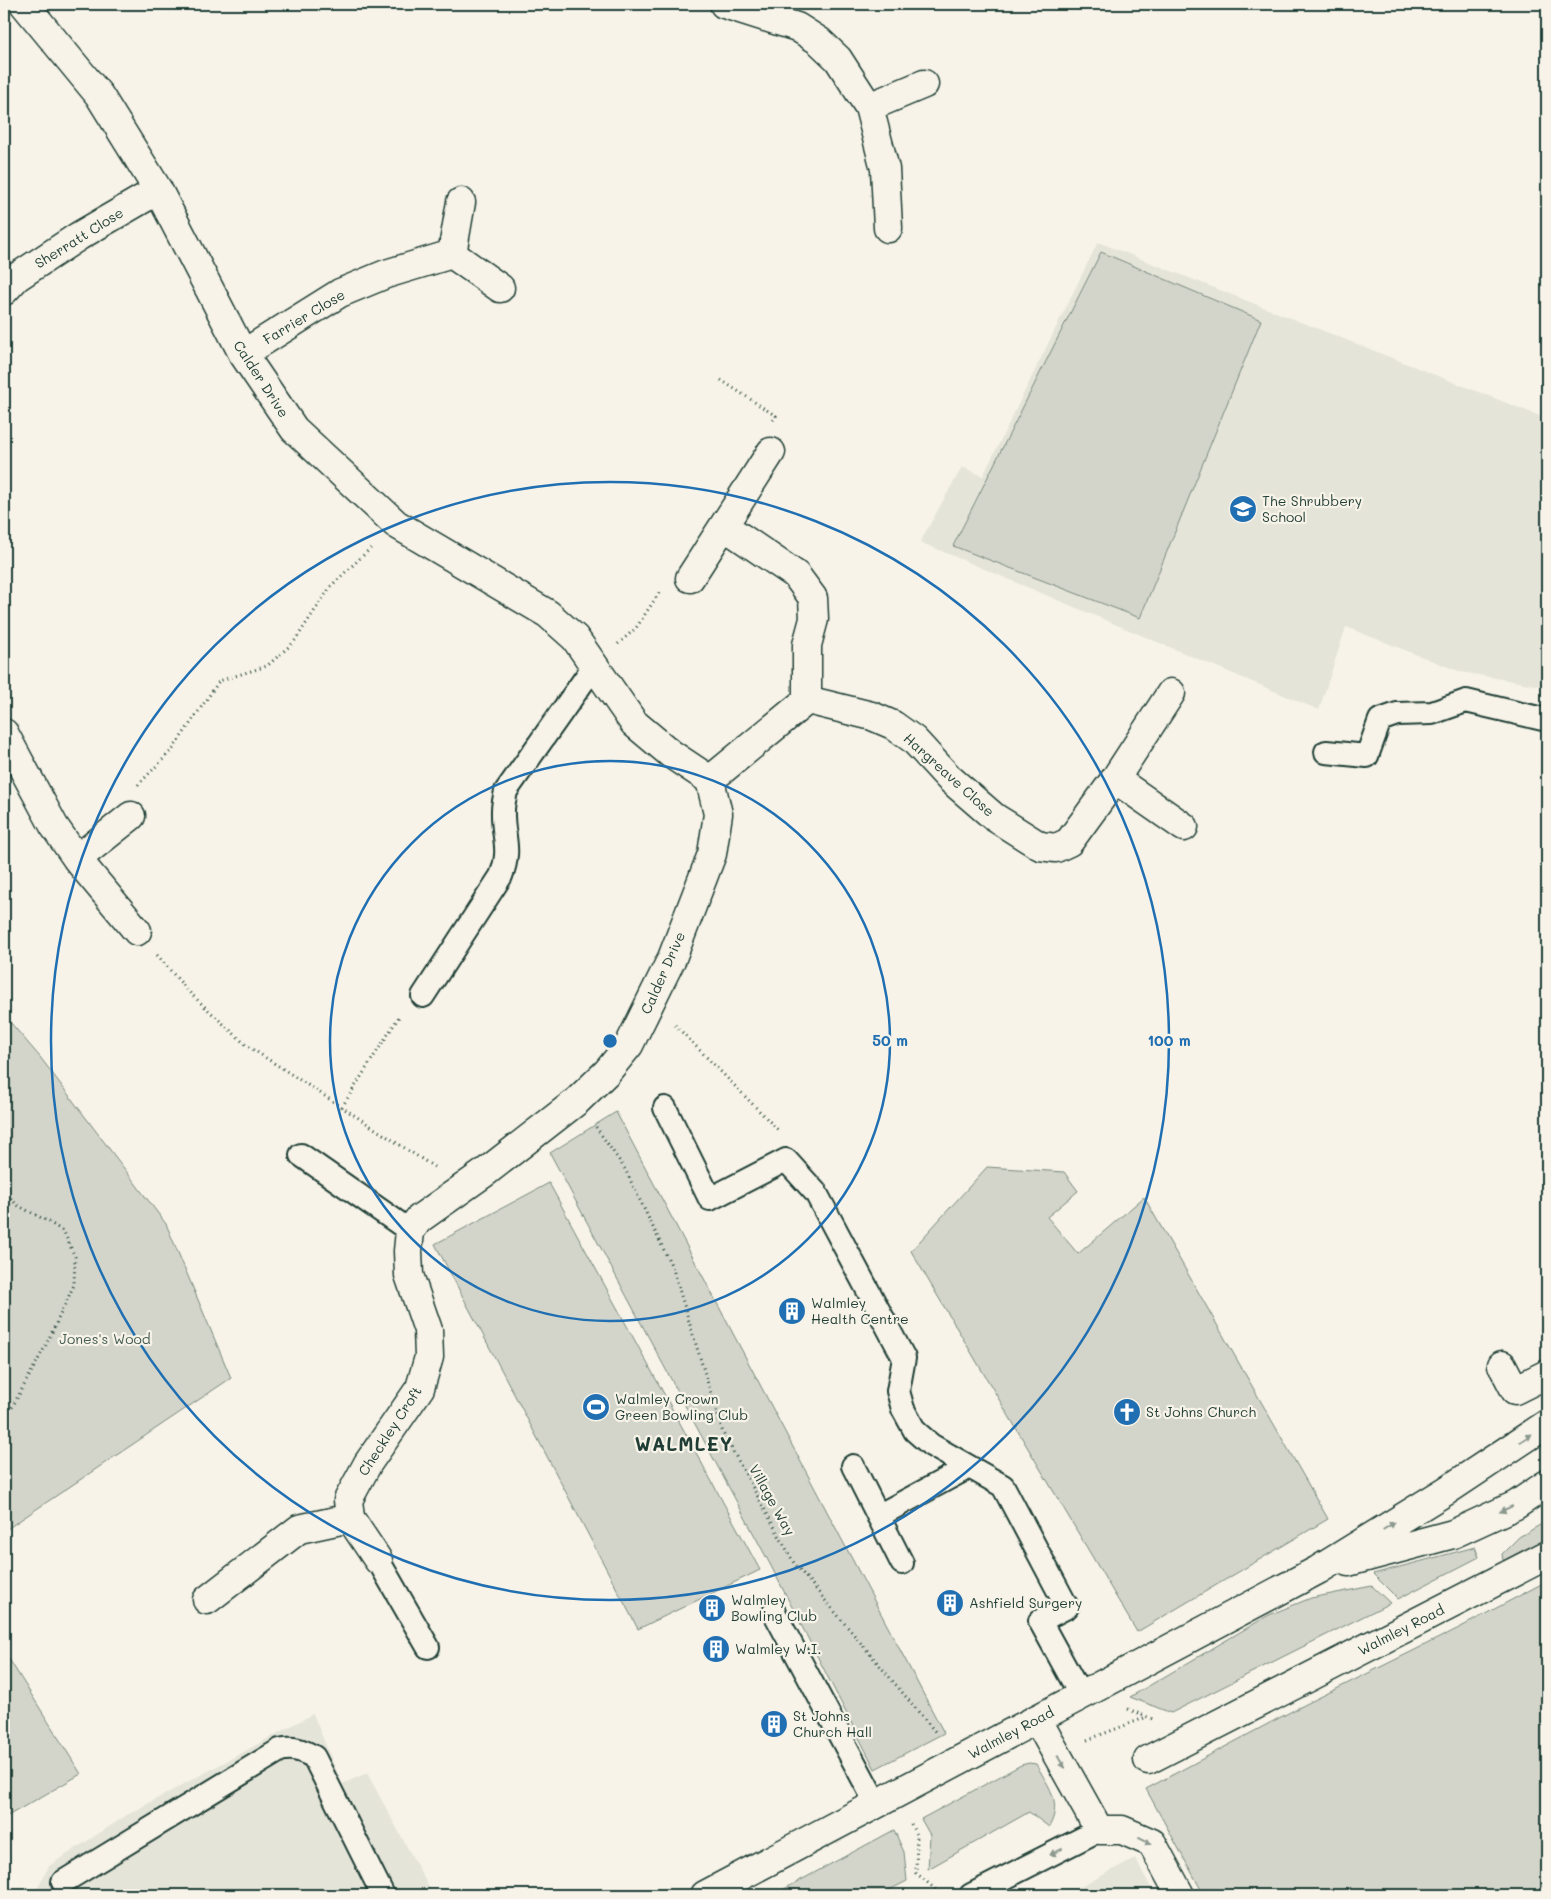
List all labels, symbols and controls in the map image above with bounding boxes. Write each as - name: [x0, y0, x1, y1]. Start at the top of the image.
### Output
- street label: Sherratt Close: [31, 203, 127, 272]
- street label: Farrier Close: [259, 285, 348, 348]
- street label: Calder Drive: [229, 337, 293, 421]
- place label: The Shrubbery School: [1262, 491, 1362, 526]
- school or university icon: The Shrubbery School: [1228, 494, 1258, 524]
- street label: Hargreave Close: [900, 729, 999, 821]
- street label: Calder Drive: [636, 929, 689, 1017]
- text: 50 m: [872, 1030, 908, 1050]
- text: 100 m: [1147, 1030, 1191, 1050]
- centre of rings: [601, 1032, 619, 1050]
- place label: Walmley Health Centre: [811, 1293, 909, 1328]
- building icon: Walmley Health Centre: [777, 1296, 807, 1326]
- park label: Jones's Wood: [59, 1329, 151, 1348]
- street label: Checkley Croft: [354, 1382, 426, 1479]
- place label: Walmley Crown Green Bowling Club: [615, 1389, 748, 1424]
- sports icon: Walmley Crown Green Bowling Club: [581, 1392, 611, 1422]
- church icon: St Johns Church: [1112, 1397, 1142, 1427]
- place label: St Johns Church: [1146, 1402, 1256, 1421]
- district label: WALMLEY: [635, 1431, 733, 1456]
- one-way arrow: [1519, 1433, 1532, 1443]
- street label: Village Way: [745, 1461, 800, 1539]
- one-way arrow: [1499, 1506, 1513, 1514]
- one-way arrow: [1382, 1522, 1396, 1531]
- building icon: Ashfield Surgery: [935, 1588, 965, 1618]
- place label: Walmley Bowling Club: [731, 1590, 817, 1625]
- building icon: Walmley Bowling Club: [697, 1593, 727, 1623]
- place label: Ashfield Surgery: [969, 1593, 1082, 1612]
- street label: Walmley Road: [1354, 1600, 1447, 1659]
- building icon: Walmley W.I.: [701, 1634, 731, 1664]
- place label: Walmley W.I.: [735, 1639, 821, 1658]
- street label: Walmley Road: [965, 1702, 1057, 1763]
- place label: St Johns Church Hall: [793, 1706, 872, 1741]
- building icon: St Johns Church Hall: [759, 1709, 789, 1739]
- one-way arrow: [1057, 1754, 1065, 1769]
- one-way arrow: [1138, 1837, 1153, 1845]
- one-way arrow: [1048, 1848, 1063, 1856]

